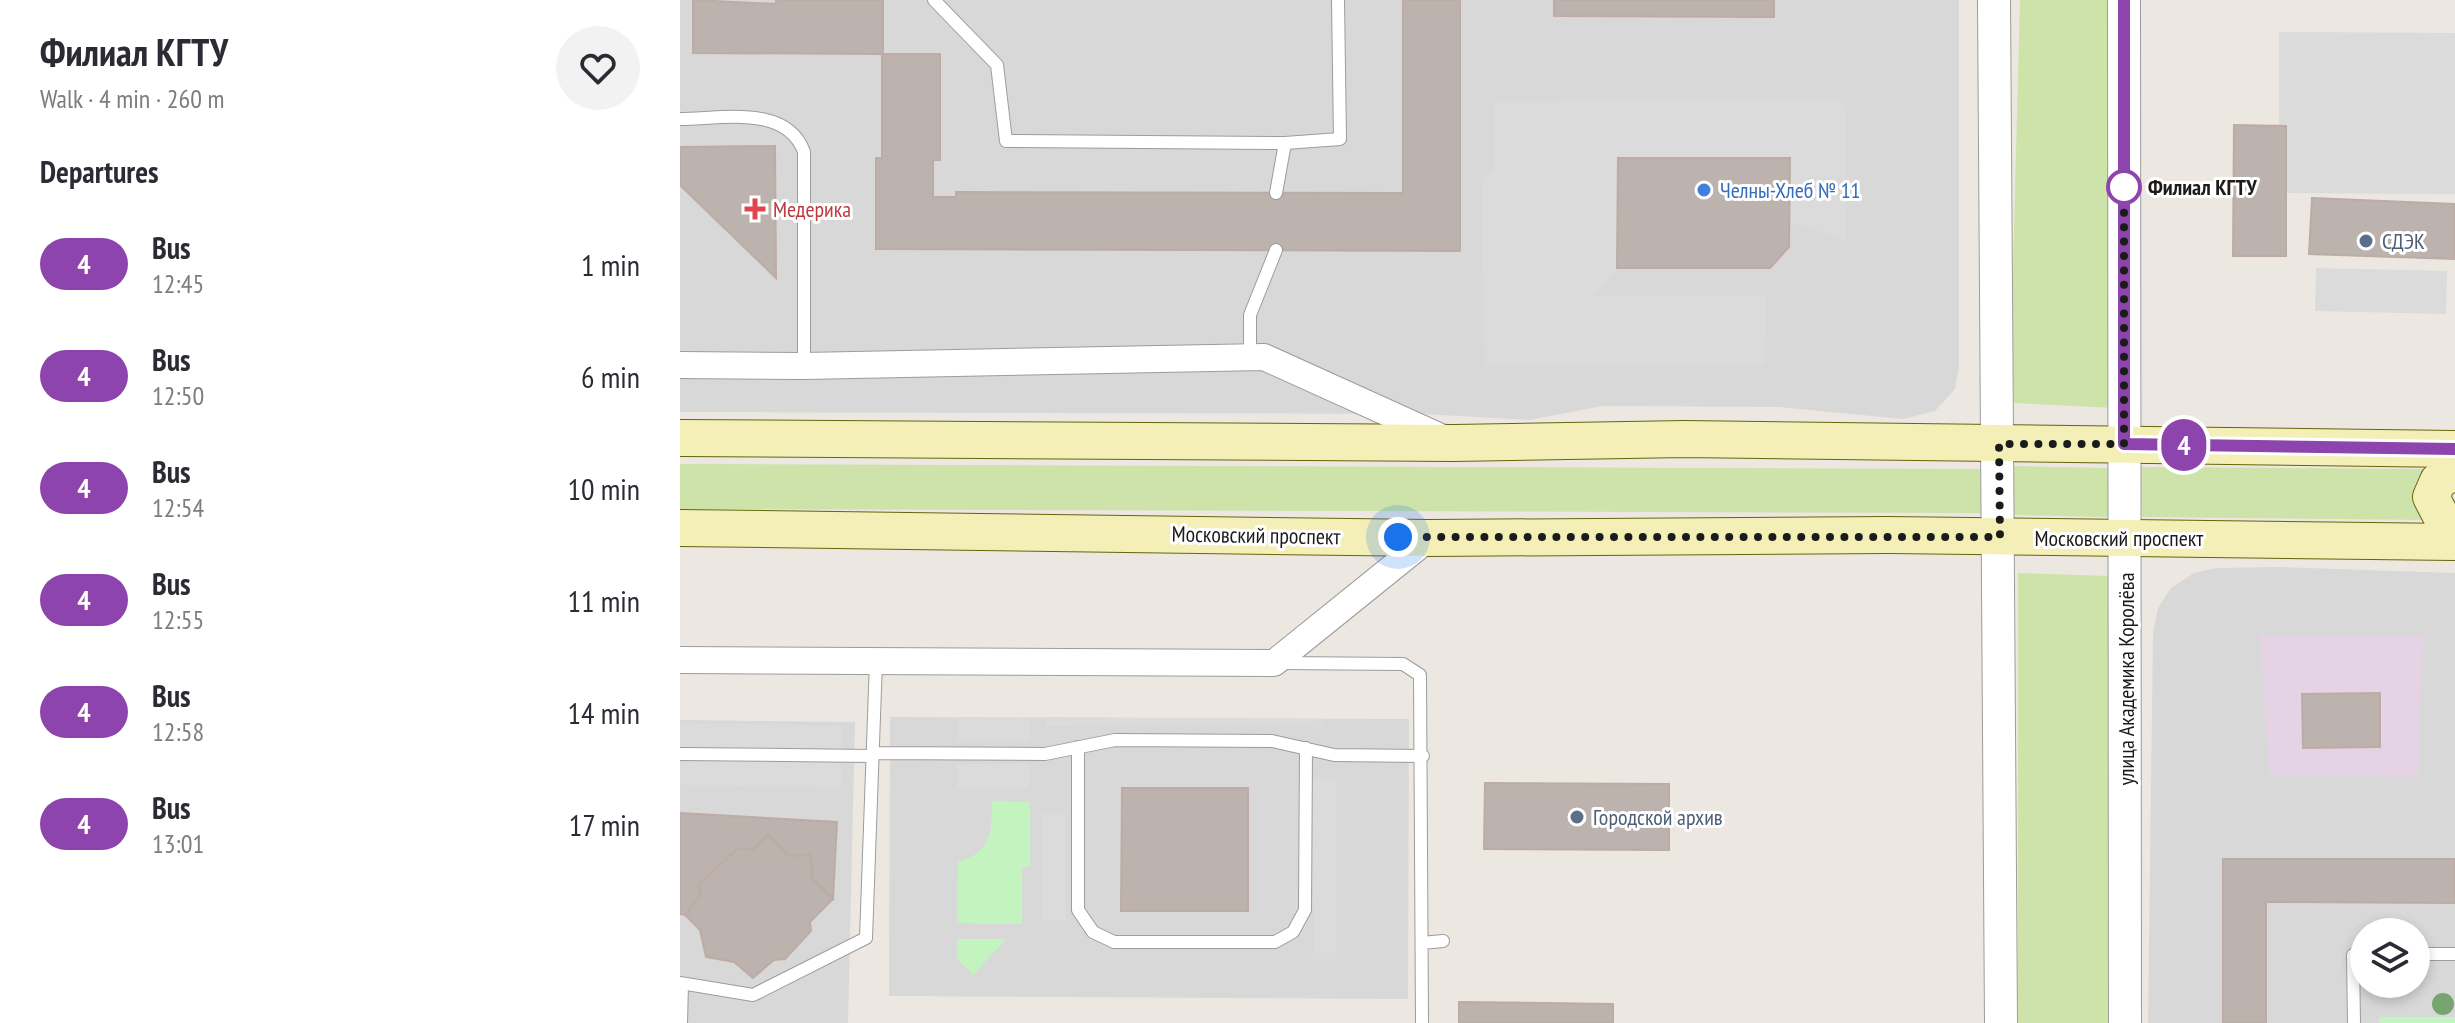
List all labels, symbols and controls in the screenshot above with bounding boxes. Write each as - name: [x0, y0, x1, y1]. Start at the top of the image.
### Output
- button: heart: [556, 26, 640, 110]
- text: Филиал КГТУ: [40, 27, 228, 76]
- text: Walk · 4 min · 260 m: [40, 82, 224, 115]
- text: Departures: [40, 152, 158, 191]
- marker: Филиал КГТУ: [2107, 170, 2141, 204]
- place label: Филиал КГТУ: [2148, 173, 2257, 201]
- place label: Челны-Хлеб № 11: [1720, 176, 1861, 204]
- marker: Челны-Хлеб № 11: [1695, 181, 1713, 199]
- place label: Медерика: [773, 195, 851, 223]
- marker: Медерика: [744, 198, 766, 220]
- place label: СДЭК: [2382, 227, 2425, 255]
- text: Bus: [152, 228, 191, 267]
- marker: СДЭК: [2357, 232, 2375, 250]
- text: 4: [77, 245, 91, 282]
- text: 1 min: [581, 245, 640, 284]
- text: 12:45: [152, 267, 204, 300]
- text: Bus: [152, 340, 191, 379]
- text: 4: [77, 357, 91, 394]
- text: 6 min: [581, 357, 640, 396]
- text: 12:50: [152, 379, 204, 412]
- line badge: 4: [2158, 419, 2210, 471]
- text: 4: [2177, 426, 2191, 463]
- text: Bus: [152, 452, 191, 491]
- text: 4: [77, 469, 91, 506]
- text: 10 min: [567, 469, 640, 508]
- text: 12:54: [152, 491, 204, 524]
- your location: [1378, 517, 1418, 557]
- street label: Московский проспект: [1171, 520, 1342, 550]
- street label: Московский проспект: [2035, 524, 2204, 552]
- text: Bus: [152, 564, 191, 603]
- street label: улица Академика Королёва: [2112, 573, 2140, 785]
- text: 4: [77, 581, 91, 618]
- text: 11 min: [567, 581, 640, 620]
- text: 12:55: [152, 603, 204, 636]
- text: Bus: [152, 676, 191, 715]
- text: 4: [77, 693, 91, 730]
- text: 14 min: [567, 693, 640, 732]
- text: 12:58: [152, 715, 204, 748]
- text: Bus: [152, 788, 191, 827]
- place label: Городской архив: [1593, 803, 1723, 831]
- text: 4: [77, 805, 91, 842]
- text: 17 min: [569, 805, 640, 844]
- marker: Городской архив: [1568, 808, 1586, 826]
- text: 13:01: [152, 827, 204, 860]
- map controls: [2350, 918, 2430, 998]
- button: layers: [2350, 918, 2430, 998]

